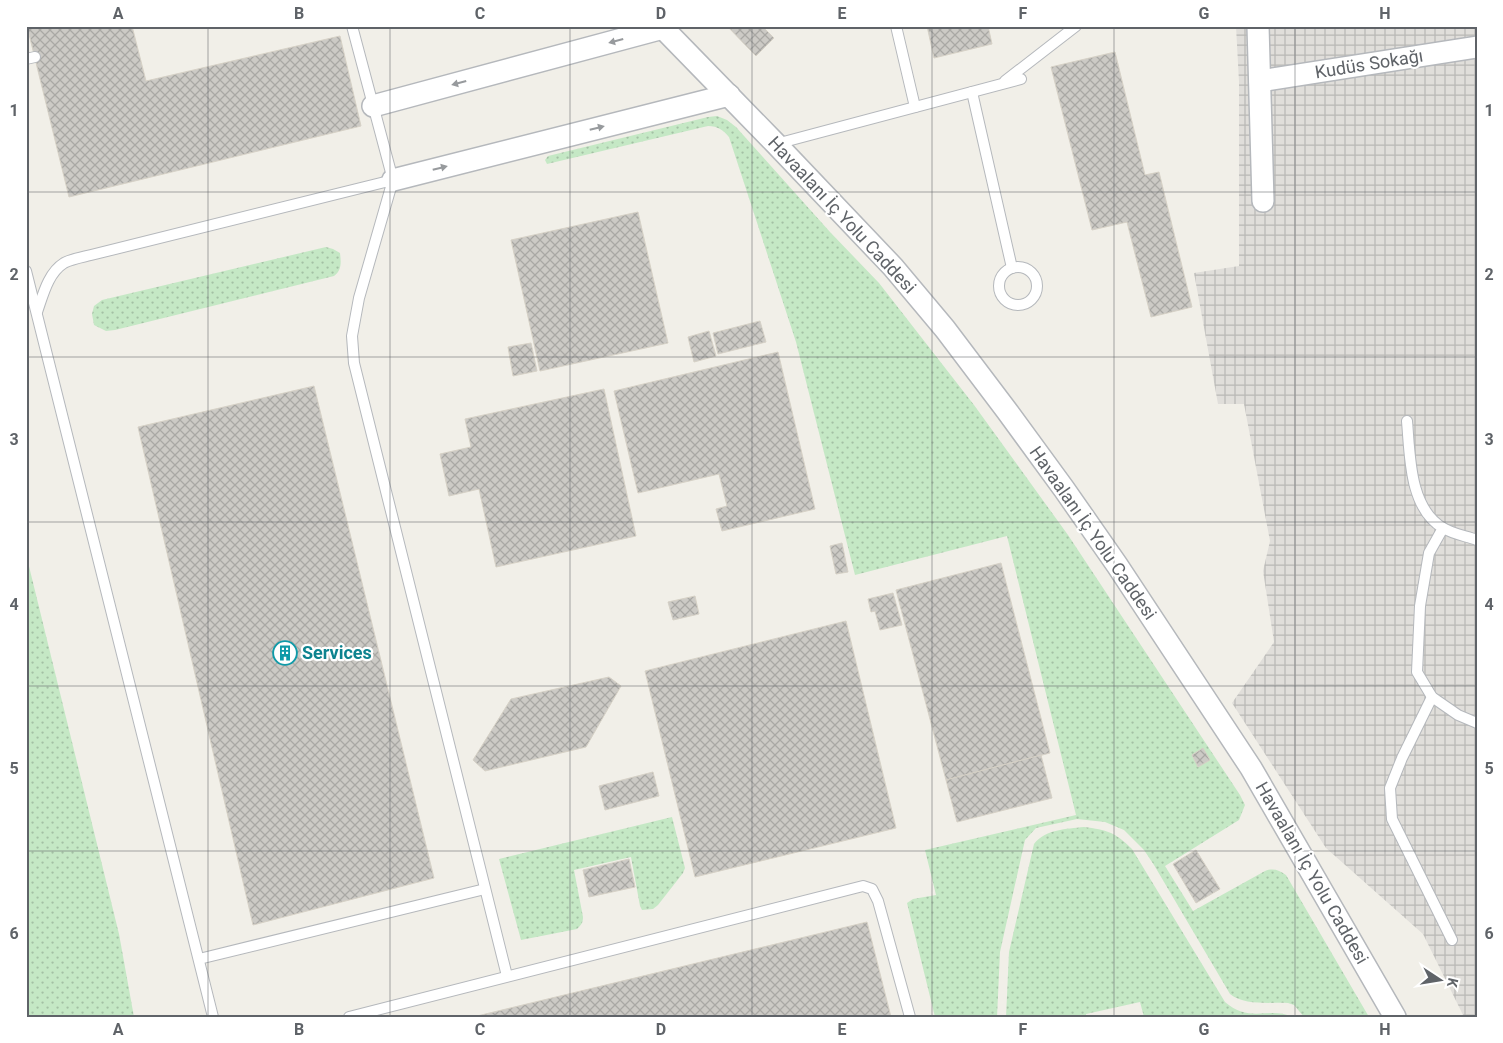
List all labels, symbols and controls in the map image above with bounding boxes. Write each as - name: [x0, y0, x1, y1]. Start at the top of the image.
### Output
- text: A: [113, 4, 124, 23]
- text: B: [294, 4, 304, 23]
- text: C: [475, 4, 485, 23]
- text: D: [656, 4, 666, 23]
- text: E: [838, 4, 847, 23]
- text: F: [1019, 4, 1028, 23]
- text: G: [1199, 4, 1210, 23]
- text: H: [1379, 4, 1391, 23]
- one-way arrow: [609, 37, 624, 45]
- street label: Kudüs Sokağı: [1313, 45, 1425, 82]
- one-way arrow: [452, 79, 467, 87]
- text: 1: [9, 101, 19, 120]
- text: 1: [1484, 101, 1494, 120]
- one-way arrow: [590, 124, 605, 132]
- street label: Havaalanı İç Yolu Caddesi: [764, 132, 921, 297]
- one-way arrow: [432, 164, 447, 172]
- text: 2: [9, 265, 19, 284]
- text: 2: [1484, 265, 1494, 284]
- text: 3: [9, 430, 19, 449]
- text: 3: [1484, 430, 1494, 449]
- street label: Havaalanı İç Yolu Caddesi: [1026, 442, 1161, 623]
- text: 4: [9, 595, 19, 614]
- text: 4: [1484, 595, 1494, 614]
- building icon: Services: [272, 640, 298, 666]
- place label: Services: [302, 642, 372, 663]
- text: 5: [9, 759, 19, 778]
- text: 5: [1484, 759, 1494, 778]
- street label: Havaalanı İç Yolu Caddesi: [1252, 778, 1373, 968]
- text: 6: [9, 924, 19, 943]
- text: 6: [1484, 924, 1494, 943]
- north arrow: [1416, 956, 1466, 1006]
- text: K: [1444, 977, 1461, 989]
- text: A: [113, 1020, 124, 1039]
- text: B: [294, 1020, 304, 1039]
- text: C: [475, 1020, 485, 1039]
- text: D: [656, 1020, 666, 1039]
- text: E: [838, 1020, 847, 1039]
- text: F: [1019, 1020, 1028, 1039]
- text: G: [1199, 1020, 1210, 1039]
- text: H: [1379, 1020, 1391, 1039]

